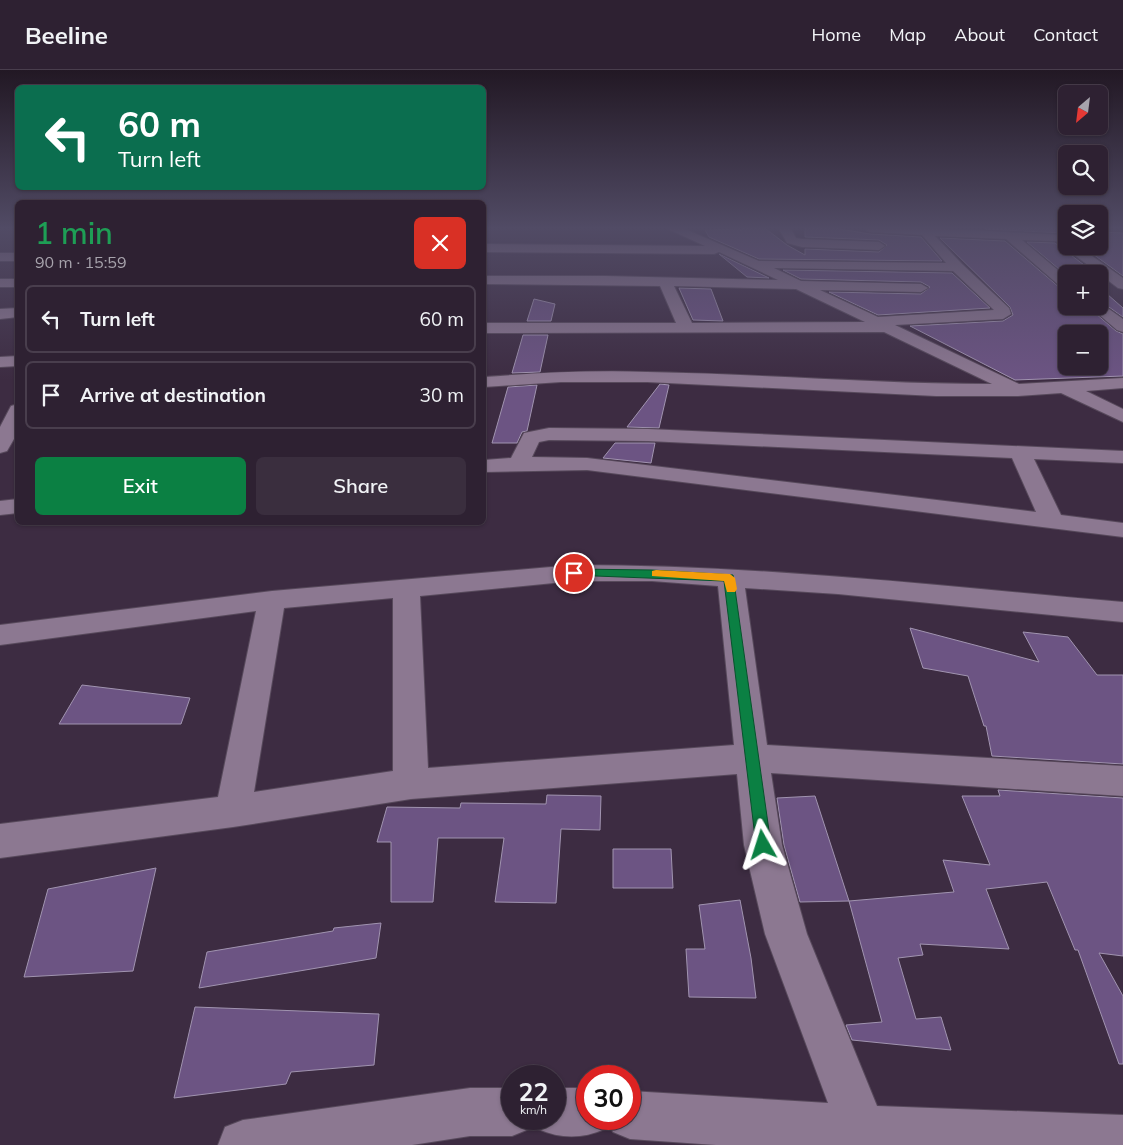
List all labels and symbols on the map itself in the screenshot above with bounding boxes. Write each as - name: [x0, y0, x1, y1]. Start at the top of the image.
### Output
- north arrow: [1058, 85, 1108, 135]
- pin: [553, 552, 595, 594]
- position arrow: [736, 818, 788, 870]
- speed limit sign: 30: [576, 1065, 641, 1130]

